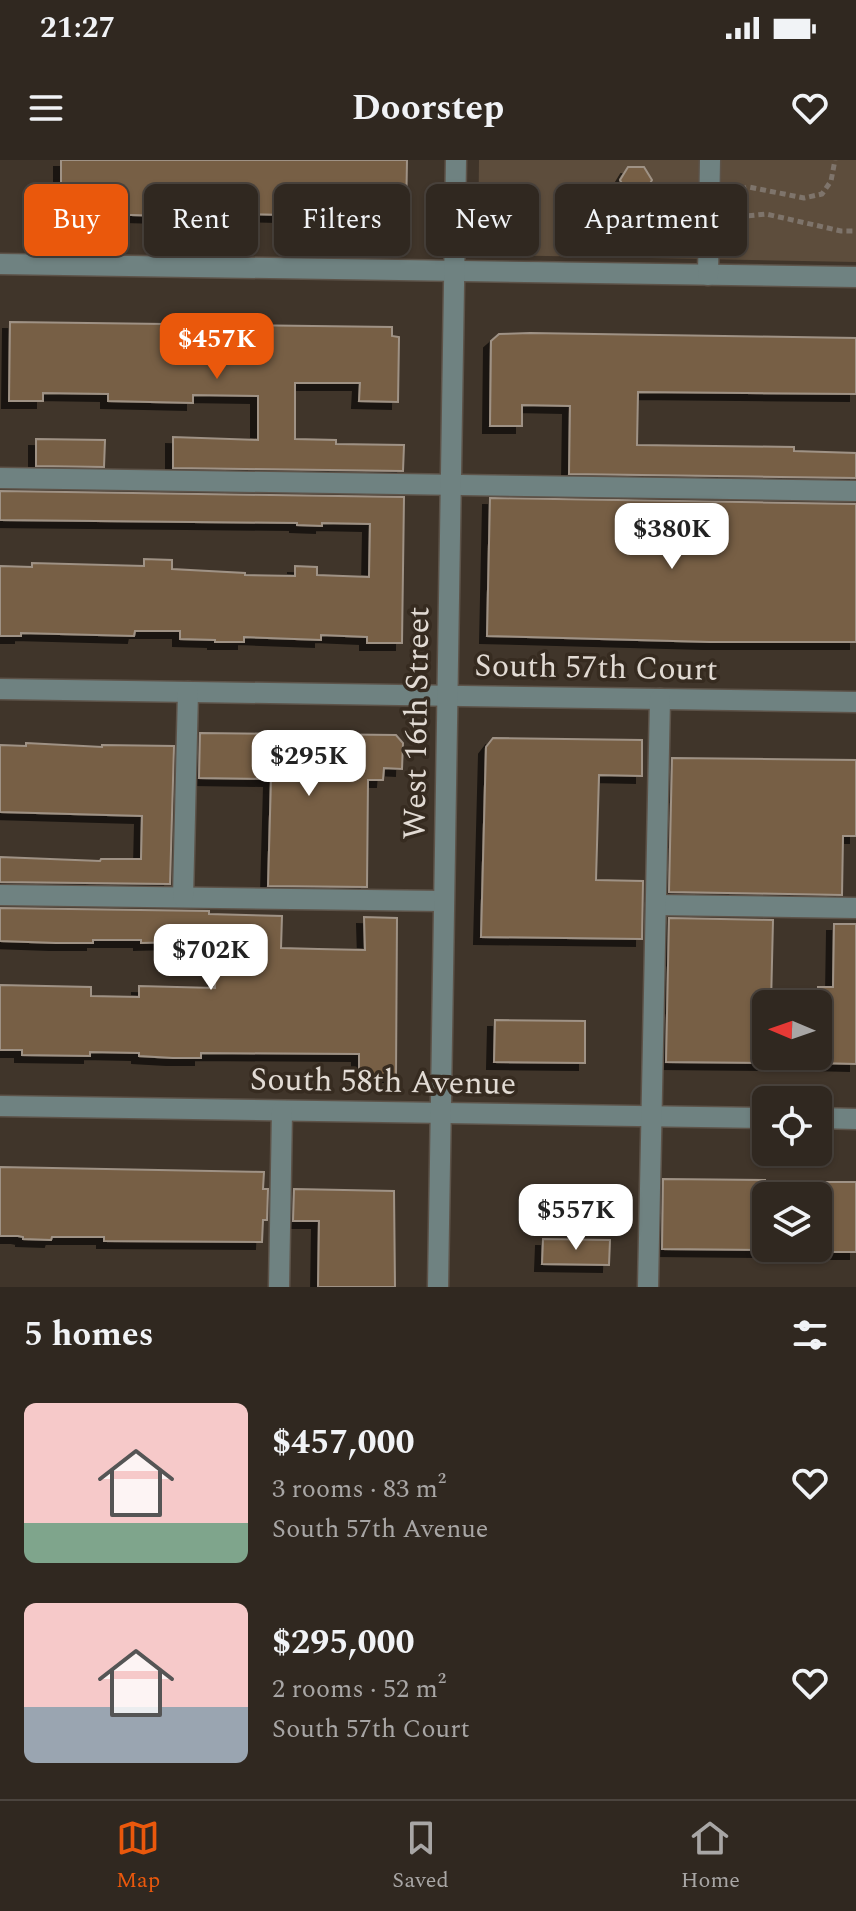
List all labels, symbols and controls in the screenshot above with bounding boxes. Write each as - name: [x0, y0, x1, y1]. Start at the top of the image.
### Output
- text: 21:27: [40, 5, 115, 51]
- text: Doorstep: [352, 81, 504, 136]
- icon: menu: [24, 86, 68, 130]
- icon: heart: [788, 86, 832, 130]
- chip: Buy: [24, 184, 128, 256]
- chip: Rent: [144, 184, 258, 256]
- chip: Filters: [274, 184, 410, 256]
- chip: New: [426, 184, 539, 256]
- chip: Apartment: [555, 184, 747, 256]
- pin: $457K: [161, 313, 273, 381]
- text: $457K: [178, 319, 256, 359]
- pin: $380K: [616, 503, 728, 571]
- text: $380K: [633, 509, 711, 549]
- street label: West 16th Street: [390, 606, 444, 840]
- street label: South 57th Court: [474, 641, 718, 695]
- pin: $295K: [253, 730, 365, 798]
- text: $295K: [270, 736, 348, 776]
- pin: $702K: [155, 924, 267, 992]
- text: $702K: [172, 930, 250, 970]
- north arrow: [752, 990, 832, 1070]
- map controls: [752, 990, 832, 1262]
- street label: South 58th Avenue: [249, 1055, 517, 1109]
- button: locate: [752, 1086, 832, 1166]
- button: layers: [752, 1182, 832, 1262]
- pin: $557K: [520, 1184, 632, 1252]
- text: $557K: [537, 1190, 615, 1230]
- text: 5 homes: [24, 1309, 154, 1361]
- icon: filters: [788, 1313, 832, 1357]
- text: $457,000: [272, 1417, 415, 1469]
- icon: home: [88, 1435, 184, 1531]
- icon: heart: [788, 1461, 832, 1505]
- text: 3 rooms · 83 m²: [272, 1469, 446, 1509]
- text: South 57th Avenue: [272, 1509, 488, 1549]
- text: $295,000: [272, 1617, 415, 1669]
- icon: home: [88, 1635, 184, 1731]
- icon: heart: [788, 1661, 832, 1705]
- text: 2 rooms · 52 m²: [272, 1669, 446, 1709]
- text: South 57th Court: [272, 1709, 470, 1749]
- tab: Map: [116, 1816, 160, 1897]
- tab: Saved: [392, 1816, 449, 1897]
- tab: Home: [681, 1816, 740, 1897]

